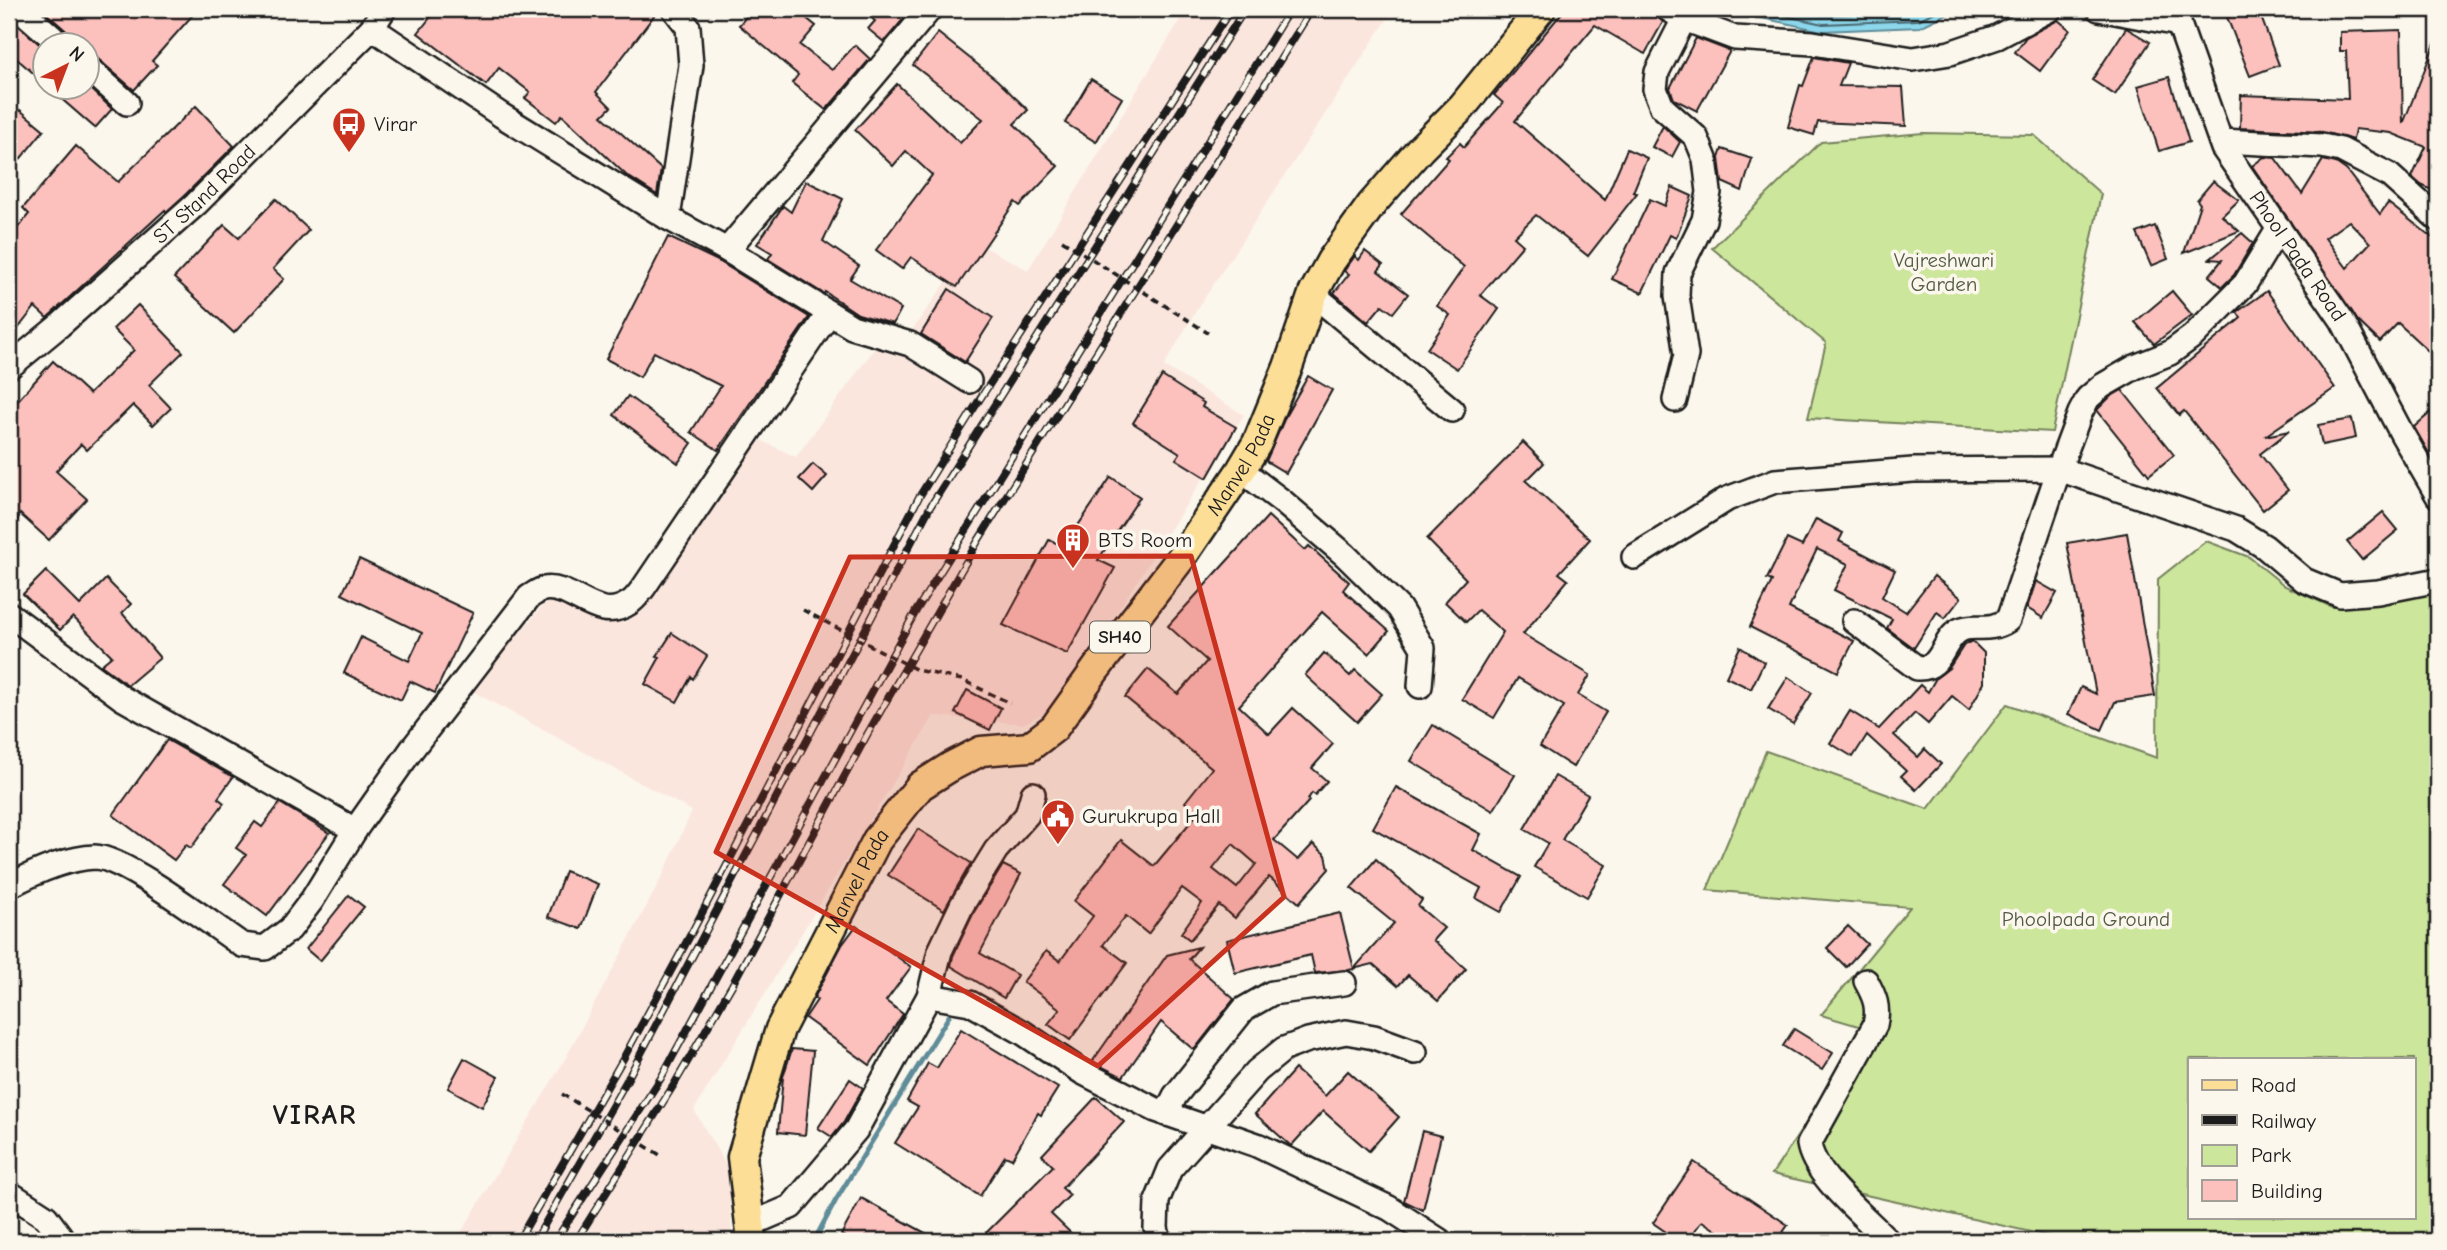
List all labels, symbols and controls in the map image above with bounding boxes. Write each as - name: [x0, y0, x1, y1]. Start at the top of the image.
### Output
- north arrow: [32, 32, 102, 102]
- text: N: [65, 42, 89, 66]
- bus stop icon: Virar: [330, 105, 368, 154]
- place label: Virar: [374, 112, 418, 136]
- street label: ST Stand Road: [148, 140, 260, 248]
- street label: Phool Pada Road: [2244, 186, 2351, 326]
- park label: Vajreshwari Garden: [1894, 248, 1994, 296]
- street label: Manvel Pada: [1202, 410, 1280, 520]
- building icon: BTS Room: [1054, 521, 1092, 570]
- place label: BTS Room: [1098, 528, 1192, 552]
- road number: SH40: [1090, 622, 1150, 652]
- public building icon: Gurukrupa Hall: [1039, 797, 1077, 846]
- place label: Gurukrupa Hall: [1082, 804, 1220, 828]
- street label: Manvel Pada: [819, 823, 894, 937]
- park label: Phoolpada Ground: [2002, 907, 2170, 931]
- legend: [2188, 1058, 2416, 1218]
- text: Road: [2251, 1073, 2296, 1097]
- district label: VIRAR: [273, 1099, 357, 1131]
- text: Railway: [2251, 1109, 2316, 1133]
- text: Park: [2251, 1143, 2291, 1167]
- text: Building: [2251, 1179, 2323, 1203]

